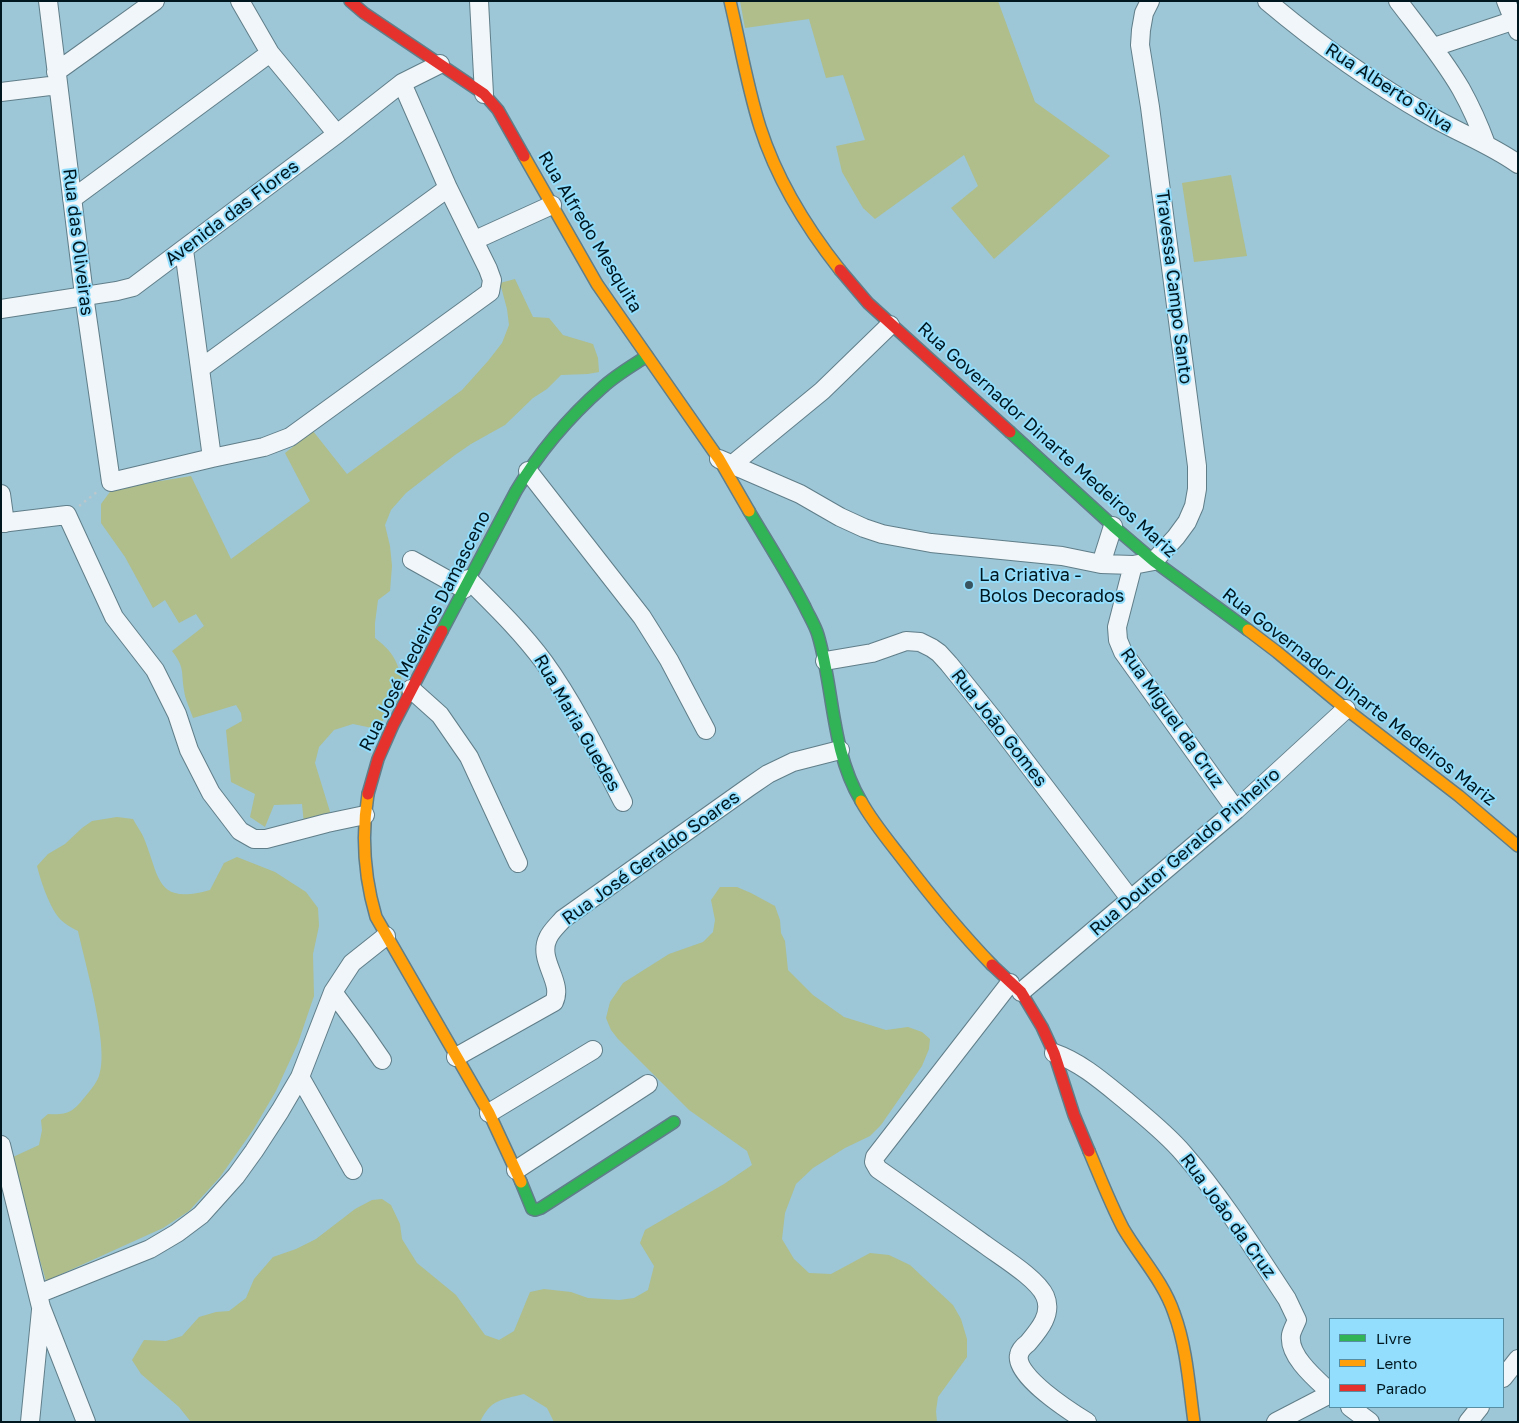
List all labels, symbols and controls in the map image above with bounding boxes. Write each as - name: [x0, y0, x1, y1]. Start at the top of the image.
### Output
- street label: Rua Alberto Silva: [1321, 39, 1457, 137]
- street label: Rua Alfredo Mesquita: [533, 147, 647, 317]
- street label: Avenida das Flores: [161, 156, 303, 270]
- street label: Rua das Oliveiras: [58, 167, 98, 317]
- street label: Travessa Campo Santo: [1151, 189, 1197, 385]
- street label: Rua Governador Dinarte Medeiros Mariz: [913, 318, 1181, 562]
- street label: Rua José Medeiros Damasceno: [355, 507, 495, 755]
- place label: La Criativa - Bolos Decorados: [979, 564, 1124, 606]
- marker: La Criativa - Bolos Decorados: [963, 579, 975, 591]
- street label: Rua Governador Dinarte Medeiros Mariz: [1218, 583, 1500, 811]
- street label: Rua Miguel da Cruz: [1116, 644, 1228, 792]
- street label: Rua Maria Guedes: [529, 651, 625, 795]
- street label: Rua João Gomes: [946, 665, 1052, 791]
- street label: Rua Doutor Geraldo Pinheiro: [1085, 763, 1285, 941]
- street label: Rua José Geraldo Soares: [558, 786, 744, 930]
- street label: Rua João da Cruz: [1176, 1149, 1280, 1283]
- legend: [1329, 1318, 1504, 1408]
- text: Livre: [1376, 1329, 1411, 1347]
- text: Lento: [1376, 1354, 1417, 1372]
- text: Parado: [1376, 1379, 1427, 1397]

